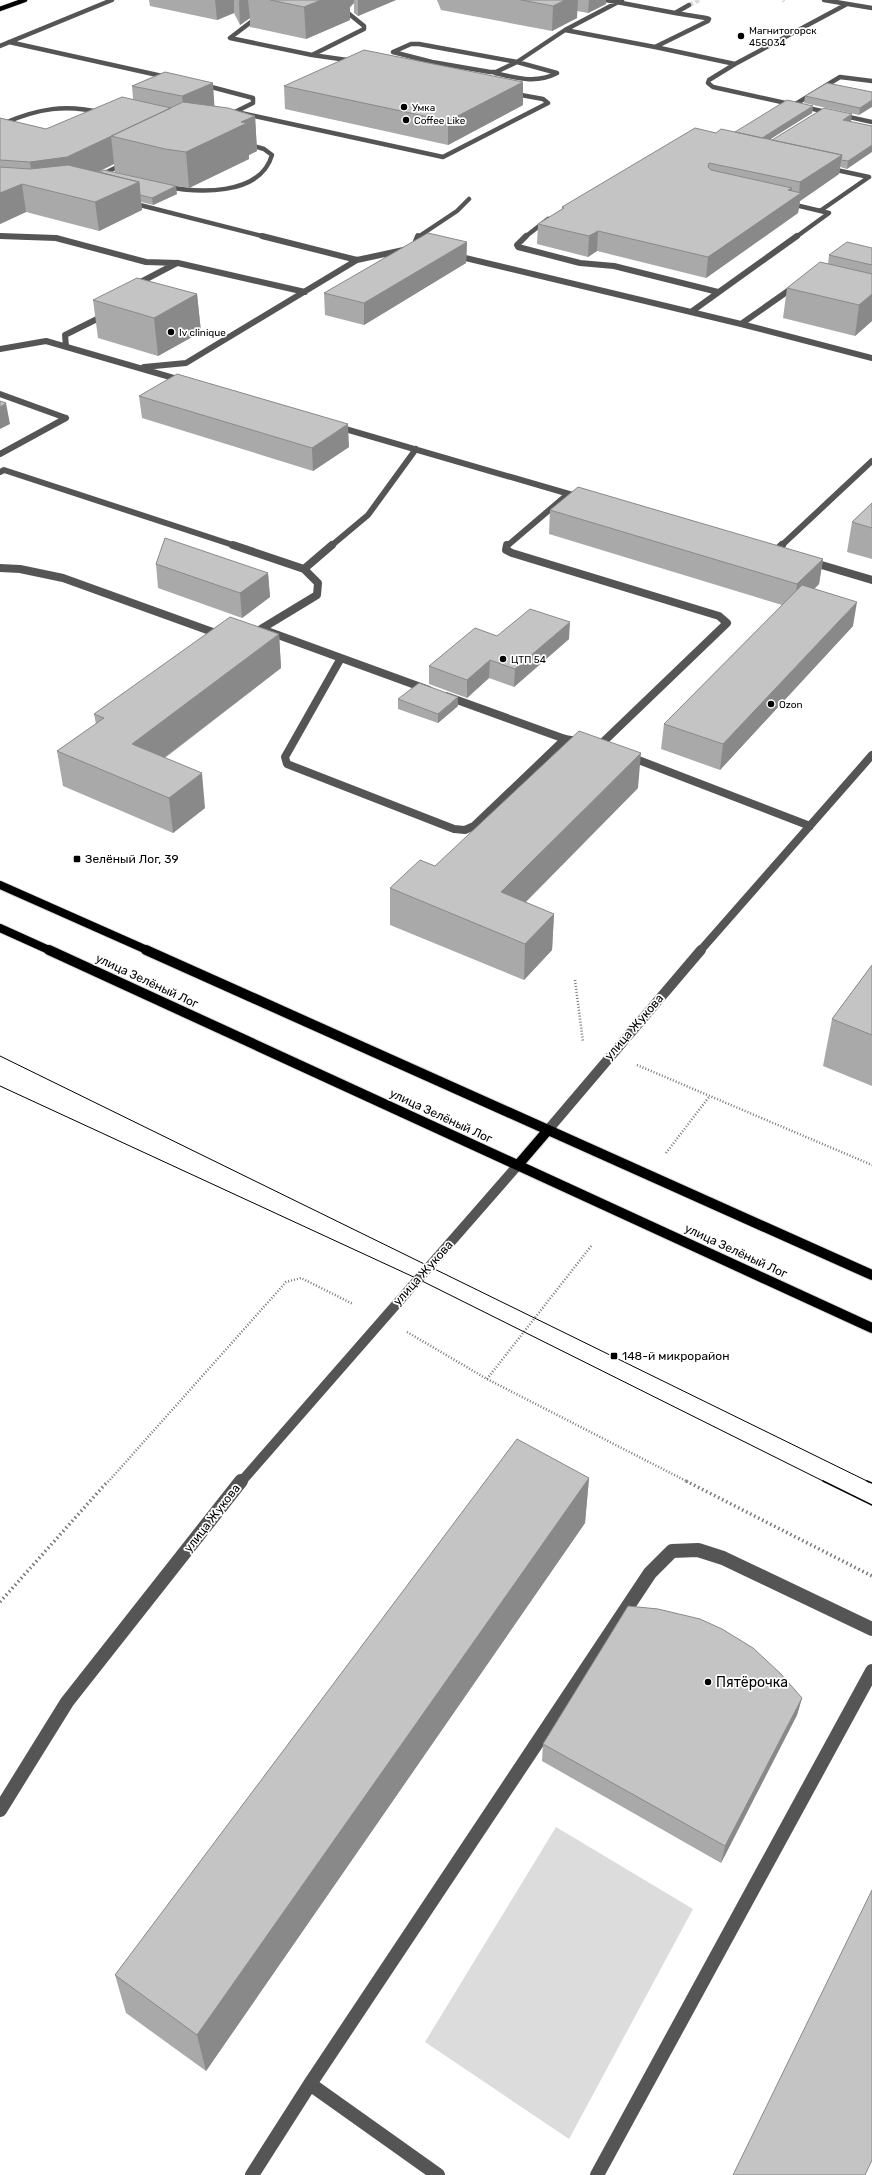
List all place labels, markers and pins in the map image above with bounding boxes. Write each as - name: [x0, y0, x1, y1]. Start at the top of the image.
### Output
- place label: Магнитогорск 455034: [749, 25, 817, 49]
- marker: Магнитогорск 455034: [736, 31, 746, 41]
- marker: Умка: [399, 102, 409, 112]
- place label: Умка: [412, 102, 435, 114]
- marker: Coffee Like: [401, 115, 411, 125]
- place label: Coffee Like: [414, 115, 466, 127]
- marker: Iv clinique: [166, 327, 176, 337]
- place label: Iv clinique: [179, 327, 226, 339]
- marker: ЦТП 54: [498, 654, 508, 664]
- place label: ЦТП 54: [511, 654, 546, 666]
- marker: Ozon: [766, 699, 776, 709]
- place label: Ozon: [779, 699, 803, 711]
- place label: Зелёный Лог, 39: [85, 852, 179, 866]
- marker: Зелёный Лог, 39: [72, 854, 82, 864]
- place label: 148-й микрорайон: [622, 1349, 730, 1363]
- marker: 148-й микрорайон: [609, 1351, 619, 1361]
- place label: Пятёрочка: [716, 1674, 788, 1691]
- marker: Пятёрочка: [703, 1677, 713, 1687]

